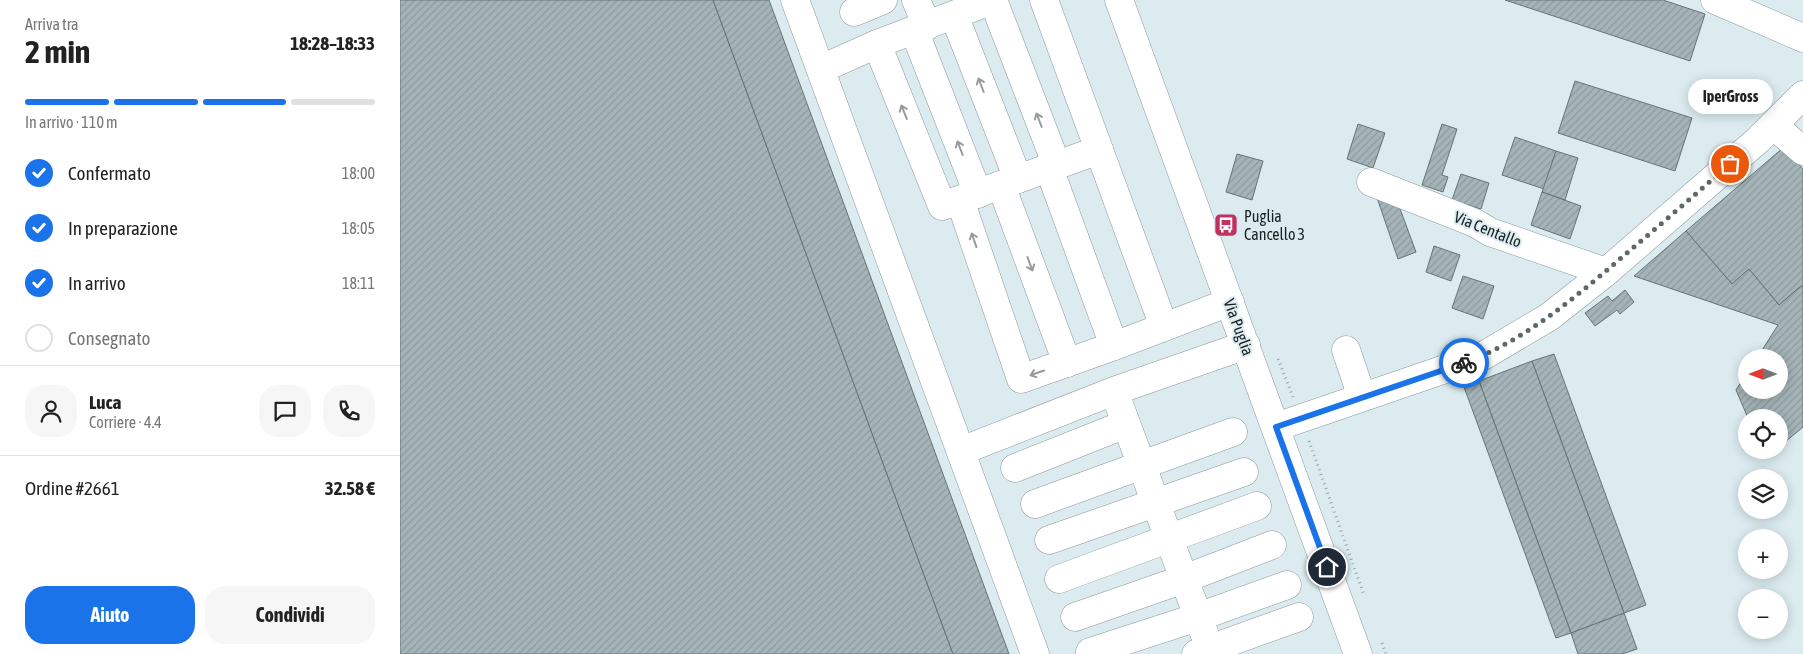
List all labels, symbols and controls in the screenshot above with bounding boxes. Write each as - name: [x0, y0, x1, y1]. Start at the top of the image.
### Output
- text: Arriva tra: [25, 15, 78, 33]
- text: 18:28–18:33: [290, 32, 375, 54]
- text: 2 min: [25, 33, 90, 70]
- one-way arrow: [976, 78, 985, 93]
- callout: IperGross: [1688, 79, 1772, 114]
- text: IperGross: [1703, 87, 1758, 105]
- one-way arrow: [899, 105, 908, 120]
- text: In arrivo · 110 m: [25, 113, 118, 131]
- one-way arrow: [1034, 113, 1043, 128]
- one-way arrow: [955, 141, 964, 156]
- pin: [1709, 143, 1751, 185]
- icon: bag: [1716, 150, 1744, 178]
- icon: check: [25, 159, 53, 187]
- text: Confermato: [68, 162, 151, 184]
- text: 18:00: [342, 164, 375, 182]
- place label: Puglia Cancello 3: [1244, 207, 1305, 243]
- street label: Via Centallo: [1452, 207, 1524, 251]
- bus stop icon: Puglia Cancello 3: [1213, 212, 1239, 238]
- icon: check: [25, 214, 53, 242]
- text: In preparazione: [68, 217, 178, 239]
- text: 18:05: [342, 219, 375, 237]
- one-way arrow: [969, 233, 978, 249]
- one-way arrow: [1026, 256, 1035, 271]
- icon: check: [25, 269, 53, 297]
- text: In arrivo: [68, 272, 126, 294]
- text: 18:11: [342, 274, 375, 292]
- street label: Via Puglia: [1220, 296, 1258, 358]
- text: Consegnato: [68, 327, 150, 349]
- courier: [1439, 338, 1489, 388]
- icon: bike: [1450, 349, 1478, 377]
- north arrow: [1738, 349, 1788, 399]
- map controls: [1738, 349, 1788, 639]
- one-way arrow: [1030, 369, 1045, 378]
- button: person: [25, 385, 77, 437]
- button: chat: [259, 385, 311, 437]
- button: phone: [323, 385, 375, 437]
- text: Luca: [89, 391, 121, 413]
- button: locate: [1738, 409, 1788, 459]
- text: Corriere · 4.4: [89, 413, 162, 431]
- button: layers: [1738, 469, 1788, 519]
- text: Ordine #2661: [25, 477, 120, 499]
- text: 32.58 €: [325, 477, 375, 499]
- button: +: [1738, 529, 1788, 579]
- pin: [1306, 546, 1348, 588]
- icon: home: [1313, 553, 1341, 581]
- button: Aiuto: [25, 586, 195, 644]
- button: Condividi: [205, 586, 375, 644]
- button: −: [1738, 589, 1788, 639]

